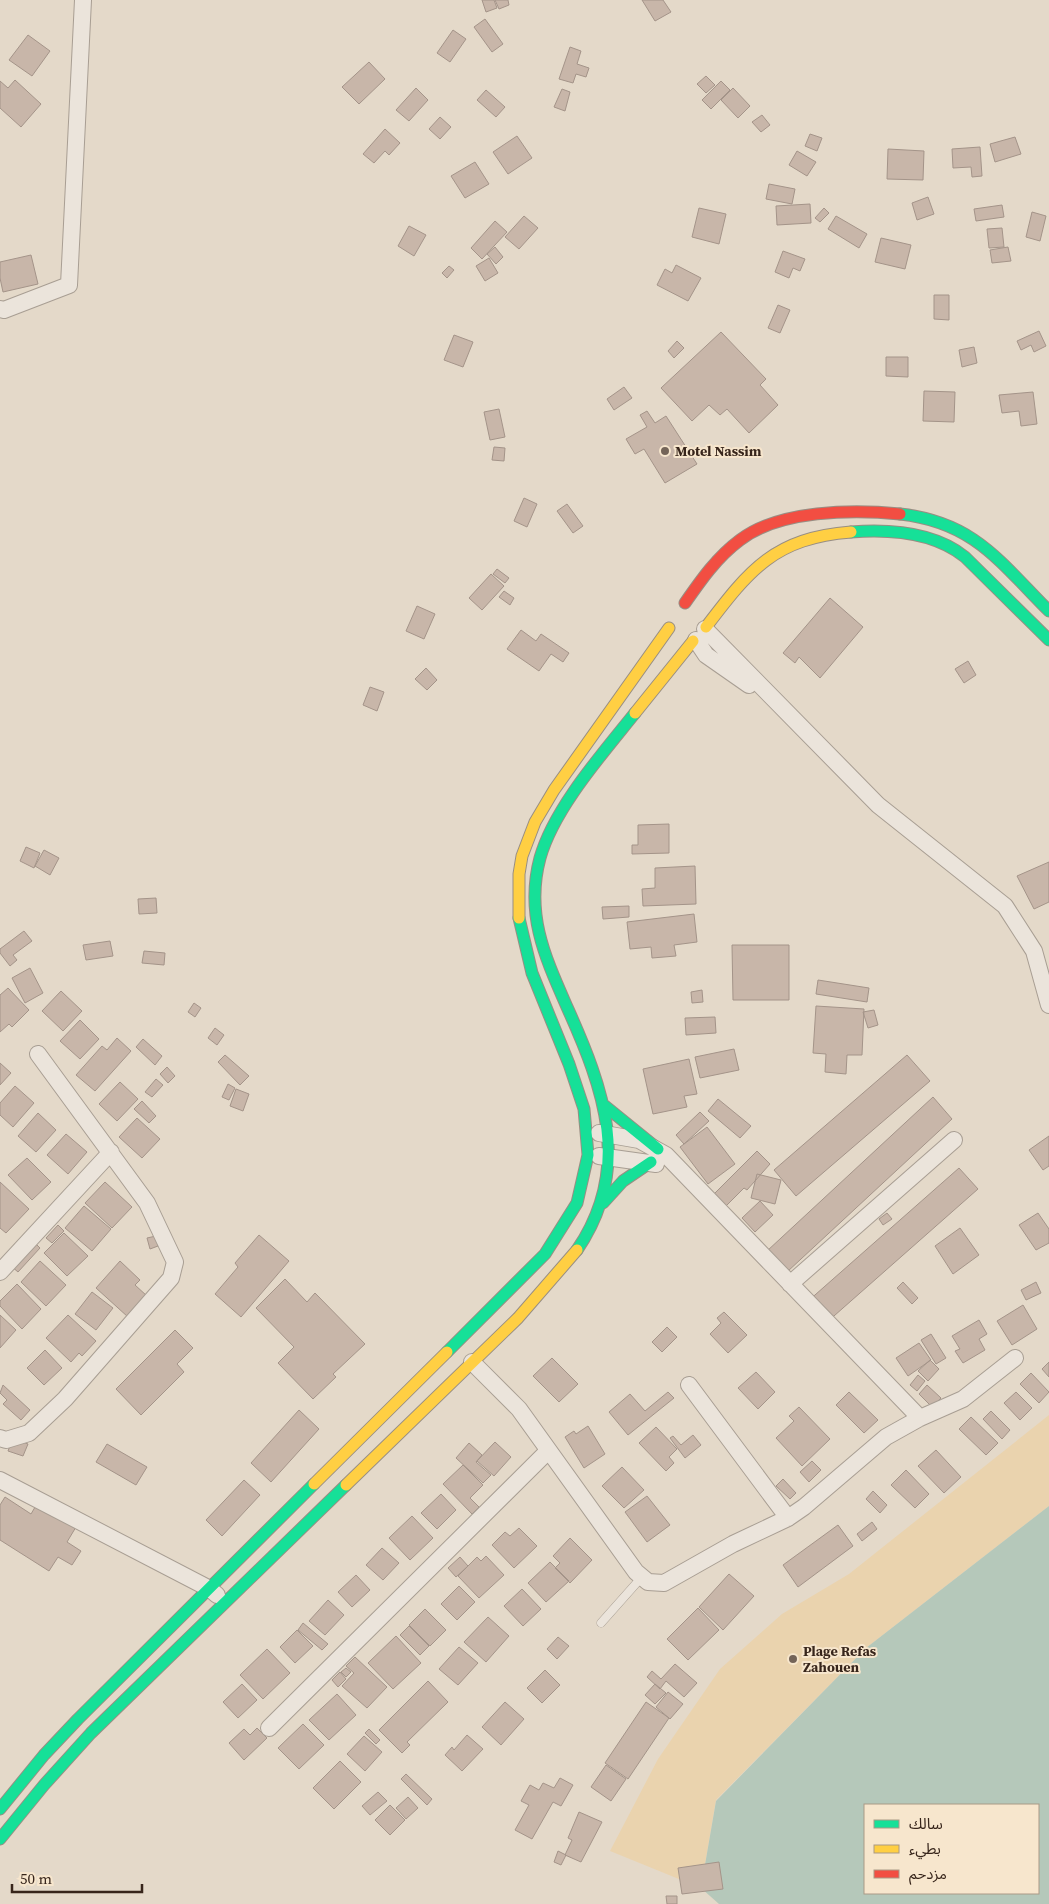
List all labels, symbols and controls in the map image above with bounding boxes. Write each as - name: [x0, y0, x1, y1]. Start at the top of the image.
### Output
- place label: Motel Nassim: [675, 441, 762, 461]
- marker: Motel Nassim: [659, 445, 671, 457]
- place label: Plage Refas Zahouen: [803, 1641, 877, 1677]
- marker: Plage Refas Zahouen: [787, 1653, 799, 1665]
- legend: [864, 1804, 1039, 1894]
- text: سالك: [909, 1813, 943, 1834]
- text: بطيء: [909, 1838, 941, 1860]
- scale bar: [12, 1862, 142, 1894]
- text: مزدحم: [909, 1863, 947, 1885]
- text: 50 m: [20, 1868, 52, 1889]

